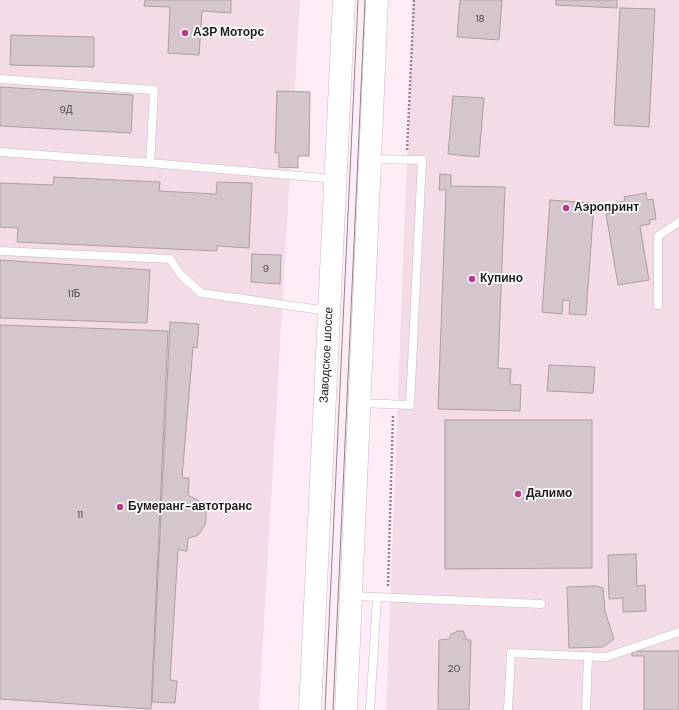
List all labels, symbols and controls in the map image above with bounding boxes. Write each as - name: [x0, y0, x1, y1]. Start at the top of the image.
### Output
- house number: 18: [475, 13, 485, 25]
- place label: АЗР Моторс: [193, 26, 264, 40]
- marker: АЗР Моторс: [180, 28, 190, 38]
- house number: 9Д: [59, 104, 73, 116]
- place label: Аэропринт: [574, 201, 639, 215]
- marker: Аэропринт: [561, 203, 571, 213]
- house number: 9: [263, 263, 269, 275]
- place label: Купино: [480, 272, 523, 286]
- marker: Купино: [467, 274, 477, 284]
- house number: 11Б: [68, 288, 80, 300]
- street label: Заводское шоссе: [317, 306, 337, 404]
- place label: Далимо: [526, 487, 572, 501]
- marker: Далимо: [513, 489, 523, 499]
- place label: Бумеранг-автотранс: [128, 500, 252, 514]
- marker: Бумеранг-автотранс: [115, 502, 125, 512]
- house number: 11: [77, 509, 83, 521]
- house number: 20: [448, 663, 460, 675]

